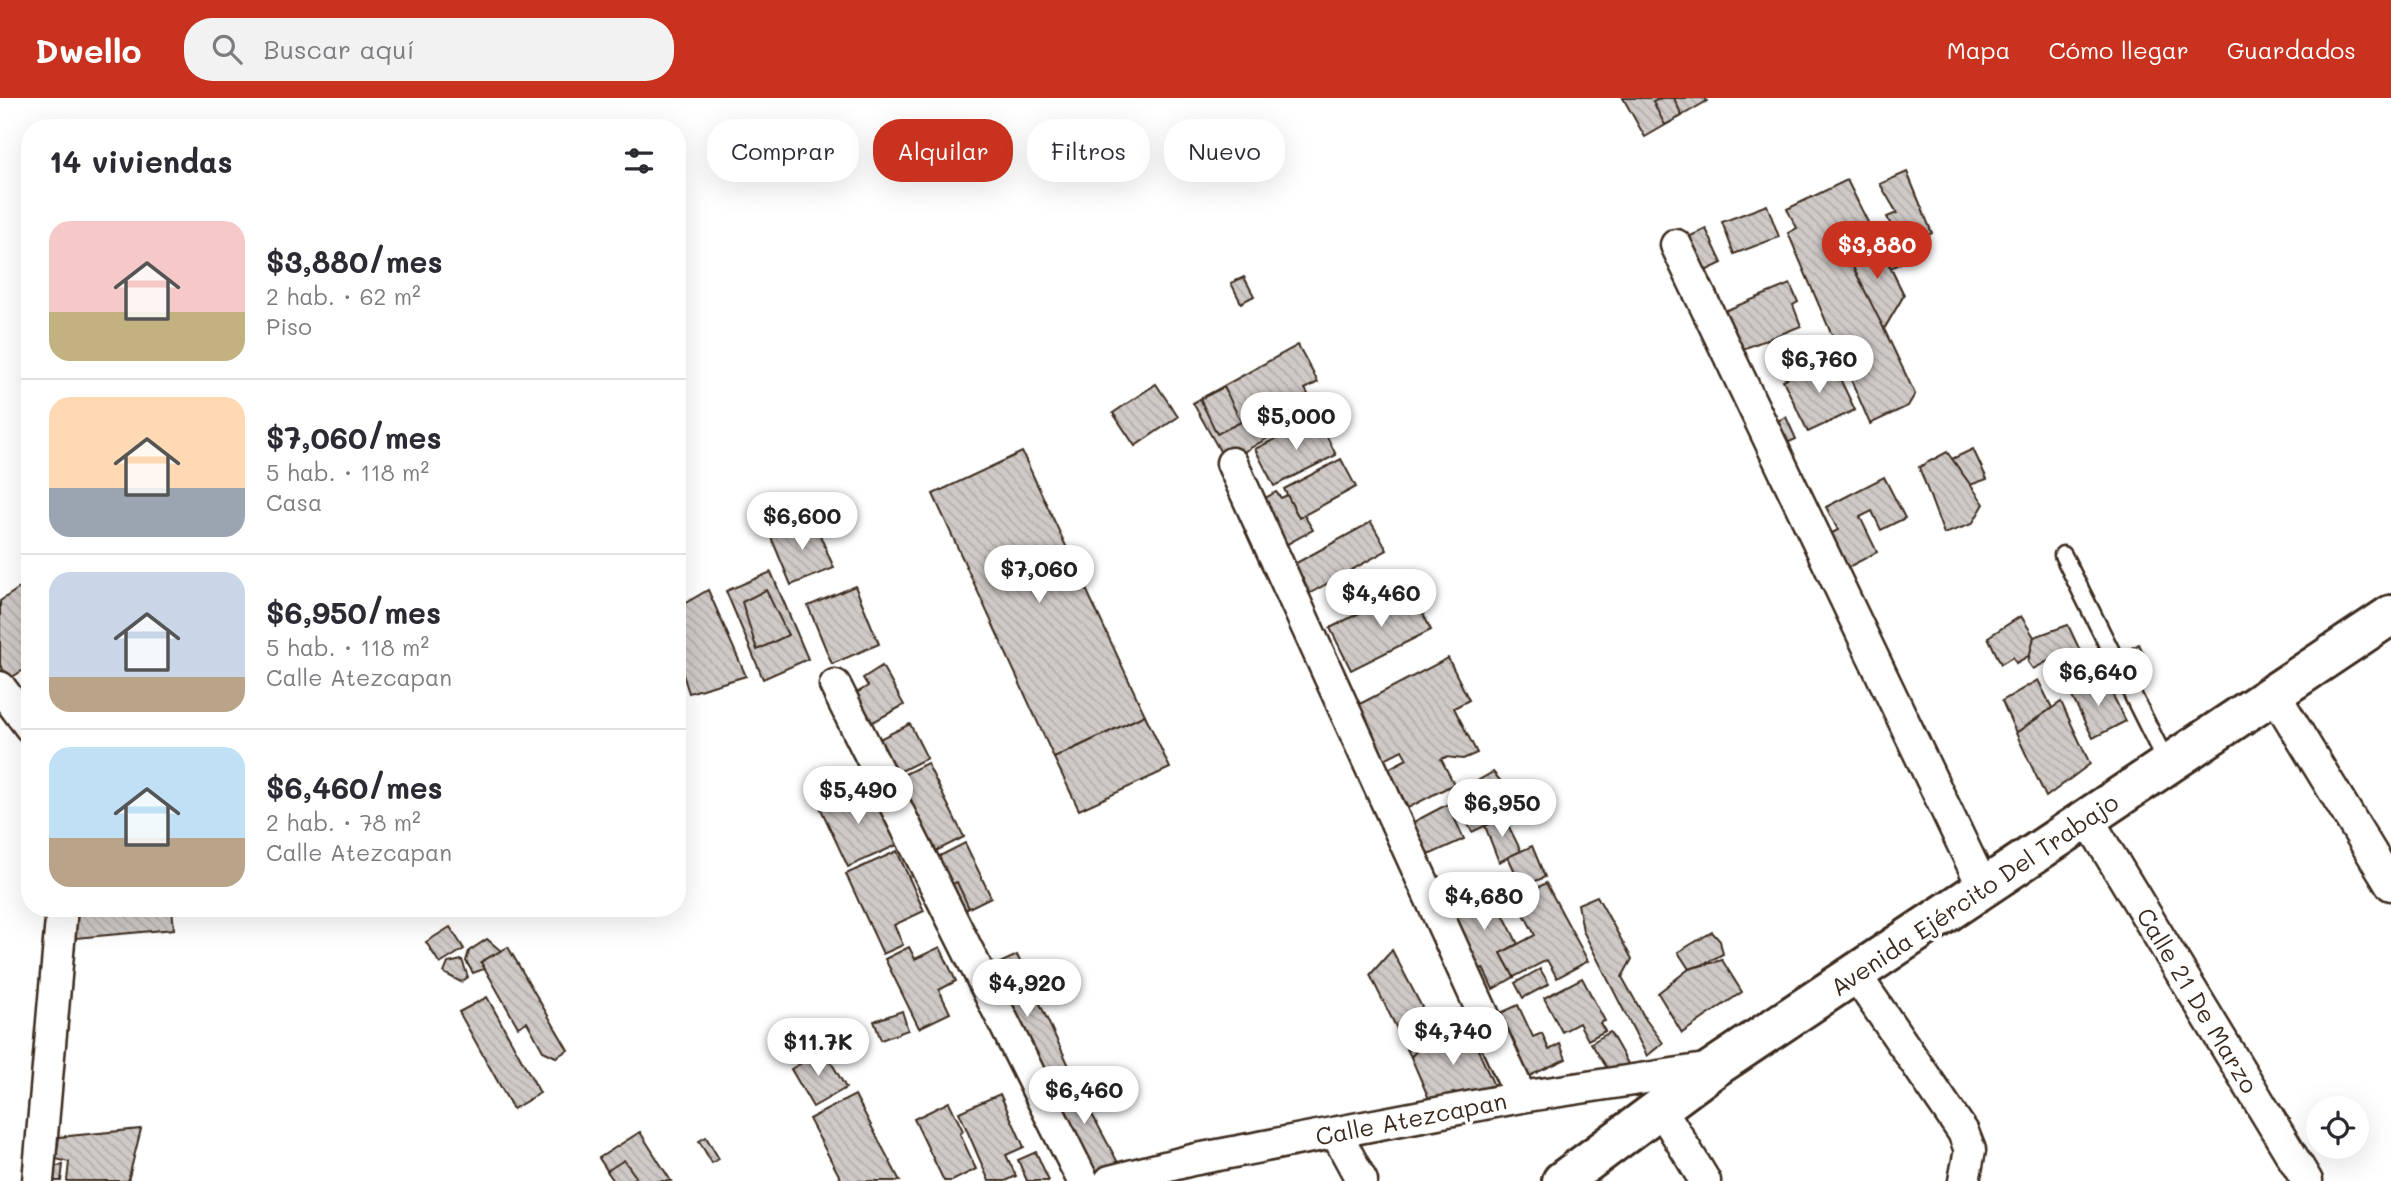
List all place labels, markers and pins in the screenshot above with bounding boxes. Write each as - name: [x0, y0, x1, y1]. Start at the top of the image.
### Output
- pin: $3,880: [1820, 222, 1934, 281]
- pin: $6,760: [1762, 336, 1876, 395]
- pin: $5,000: [1239, 392, 1353, 452]
- pin: $6,600: [745, 492, 859, 552]
- pin: $7,060: [982, 546, 1096, 605]
- pin: $4,460: [1324, 570, 1438, 629]
- pin: $6,640: [2041, 648, 2155, 708]
- pin: $5,490: [801, 766, 915, 826]
- pin: $6,950: [1445, 780, 1559, 839]
- pin: $4,680: [1427, 872, 1541, 932]
- pin: $4,920: [970, 960, 1084, 1019]
- pin: $4,740: [1396, 1007, 1510, 1067]
- pin: $11.7K: [761, 1018, 875, 1078]
- pin: $6,460: [1027, 1066, 1141, 1126]

